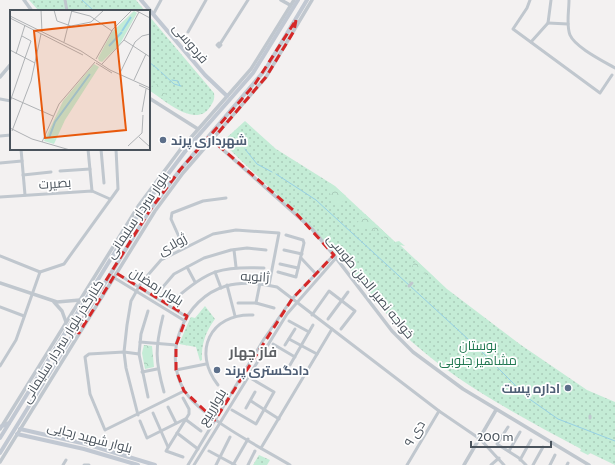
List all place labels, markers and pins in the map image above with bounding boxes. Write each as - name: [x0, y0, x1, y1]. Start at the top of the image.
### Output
- place label: شهرداری پرند: [171, 132, 247, 150]
- marker: شهرداری پرند: [158, 135, 168, 145]
- place label: دادگستری پرند: [225, 362, 309, 380]
- marker: دادگستری پرند: [212, 365, 222, 375]
- place label: اداره پست: [502, 380, 560, 398]
- marker: اداره پست: [563, 383, 573, 393]

